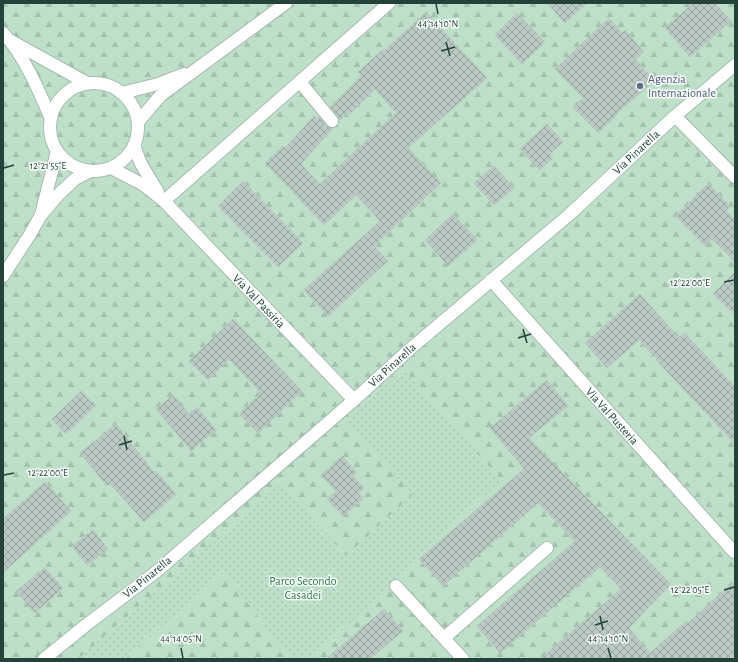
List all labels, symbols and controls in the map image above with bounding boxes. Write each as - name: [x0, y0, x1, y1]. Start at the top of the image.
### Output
- text: 44°14'10"N: [418, 19, 458, 29]
- place label: Agenzia Internazionale: [648, 73, 716, 99]
- marker: Agenzia Internazionale: [635, 81, 645, 91]
- street label: Via Pinarella: [610, 127, 662, 176]
- text: 12°21'55"E: [30, 161, 66, 171]
- street label: Via Val Passiria: [231, 272, 288, 330]
- text: 12°22'00"E: [670, 278, 710, 288]
- street label: Via Pinarella: [366, 341, 418, 389]
- street label: Via Val Pusteria: [583, 385, 641, 447]
- text: 12°22'00"E: [28, 468, 68, 478]
- street label: Via Pinarella: [120, 554, 174, 600]
- park label: Parco Secondo Casadei: [269, 575, 337, 601]
- text: 12°22'05"E: [671, 585, 710, 595]
- text: 44°14'05"N: [160, 634, 202, 644]
- text: 44°14'10"N: [588, 634, 628, 644]

